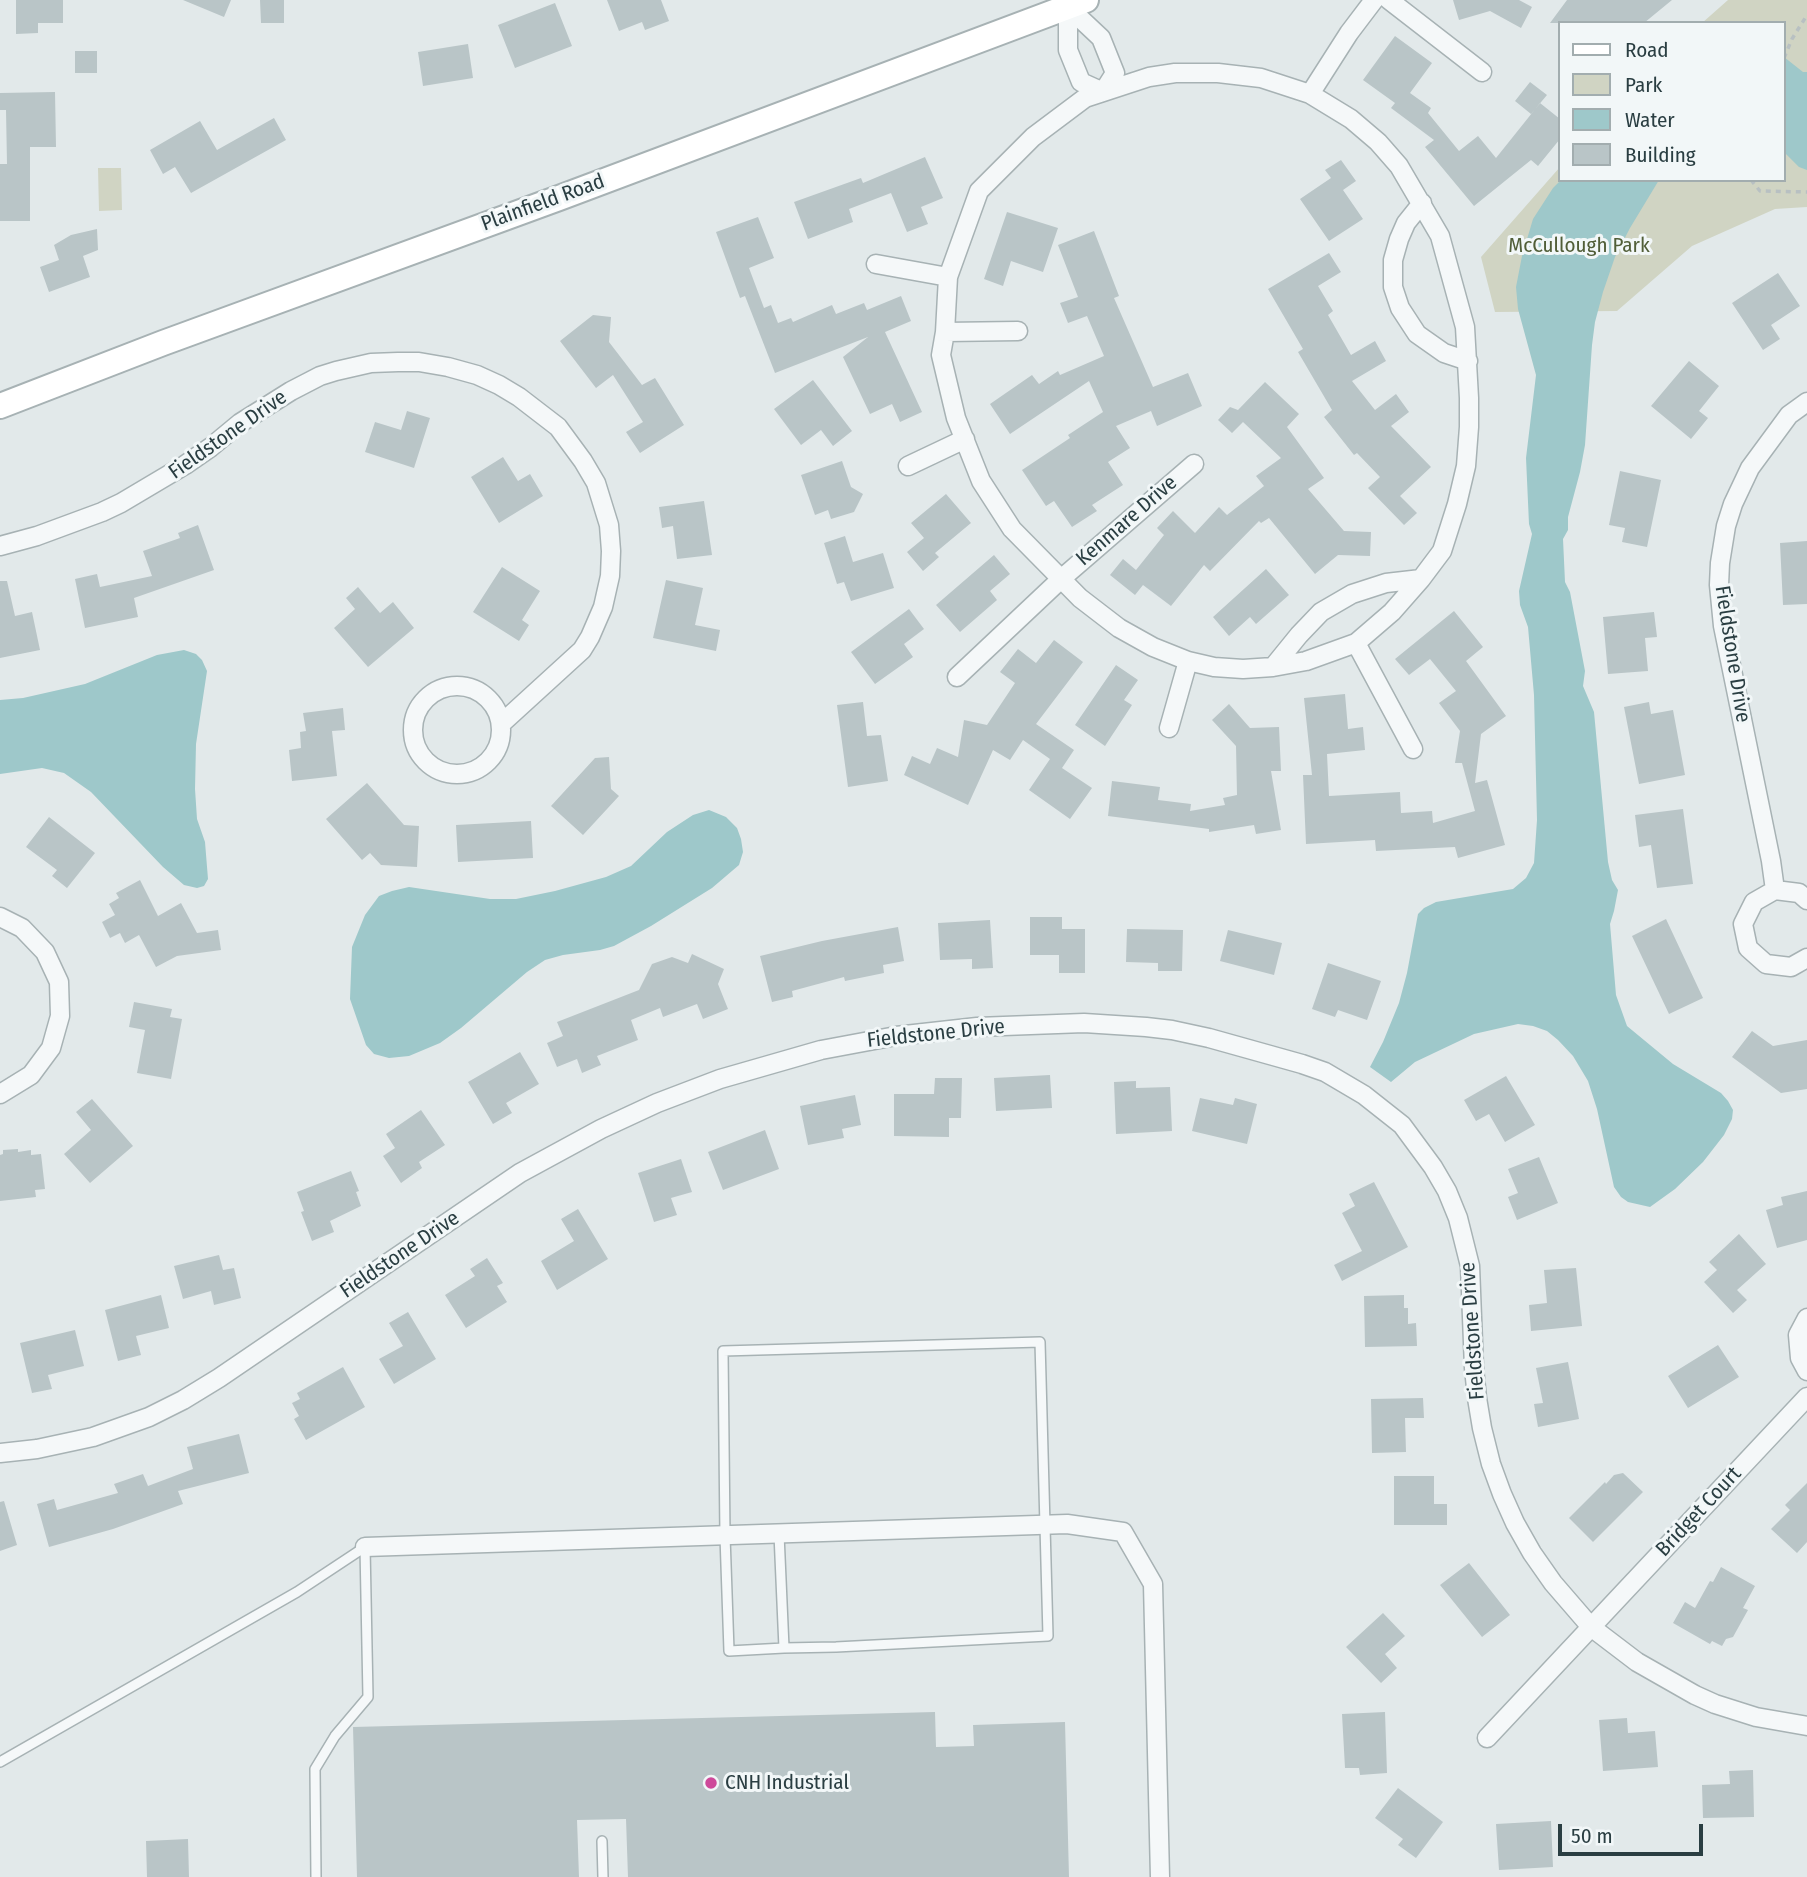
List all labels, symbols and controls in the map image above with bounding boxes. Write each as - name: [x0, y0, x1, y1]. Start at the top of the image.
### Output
- legend: [1559, 21, 1786, 182]
- text: Road: [1625, 37, 1669, 63]
- text: Park: [1625, 72, 1662, 98]
- text: Water: [1625, 107, 1675, 133]
- text: Building: [1625, 142, 1696, 168]
- street label: Plainfield Road: [478, 169, 608, 237]
- park label: McCullough Park: [1508, 233, 1650, 259]
- street label: Fieldstone Drive: [164, 385, 292, 485]
- street label: Kenmare Drive: [1071, 470, 1183, 572]
- street label: Fieldstone Drive: [1709, 584, 1755, 724]
- street label: Fieldstone Drive: [866, 1014, 1006, 1054]
- street label: Fieldstone Drive: [336, 1206, 464, 1304]
- street label: Fieldstone Drive: [1456, 1261, 1490, 1401]
- street label: Bridget Court: [1651, 1462, 1747, 1562]
- place label: CNH Industrial: [725, 1770, 849, 1796]
- marker: CNH Industrial: [703, 1775, 719, 1791]
- scale bar: [1562, 1811, 1707, 1855]
- text: 50 m: [1571, 1823, 1613, 1849]

